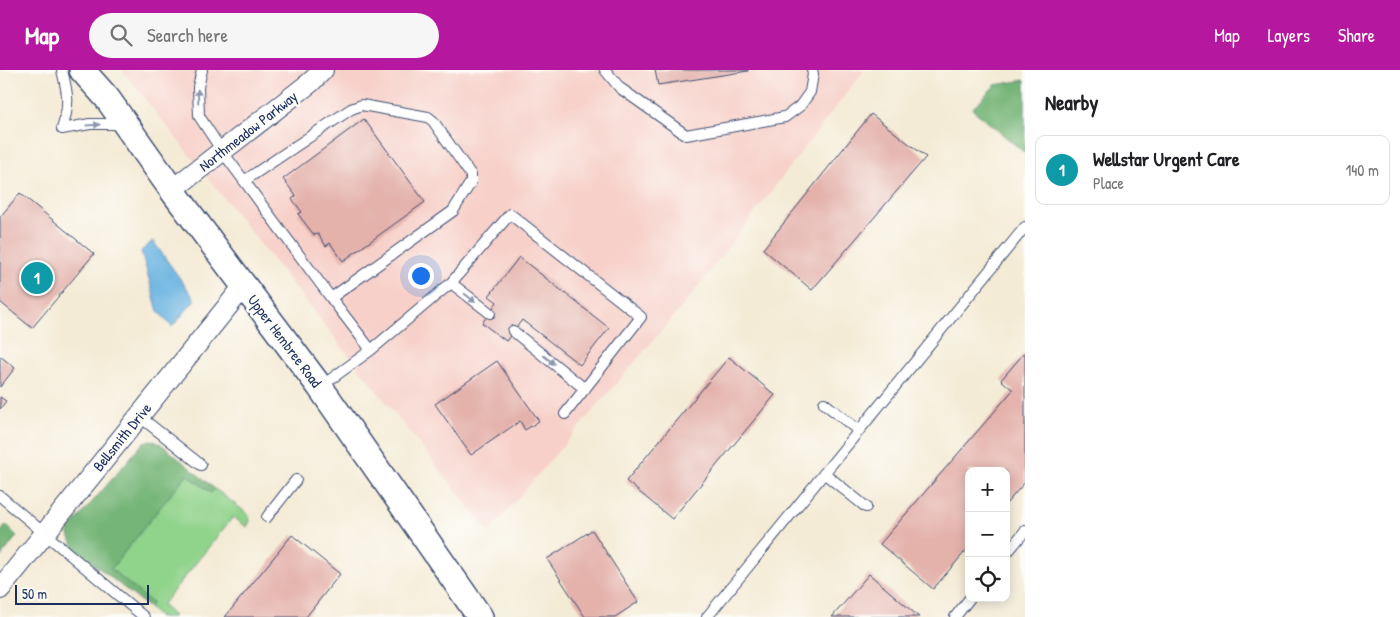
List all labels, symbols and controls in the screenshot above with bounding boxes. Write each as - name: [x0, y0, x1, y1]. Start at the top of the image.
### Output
- search box: [89, 13, 439, 58]
- text: Map: [25, 19, 59, 51]
- icon: search: [107, 21, 135, 49]
- text: Search here: [147, 22, 228, 48]
- text: Map: [1214, 23, 1240, 48]
- text: Layers: [1268, 23, 1310, 48]
- text: Share: [1338, 23, 1375, 48]
- street label: Northmeadow Parkway: [194, 86, 302, 176]
- one-way arrow: [194, 88, 202, 104]
- text: Nearby: [1045, 88, 1098, 117]
- one-way arrow: [86, 120, 102, 128]
- text: Wellstar Urgent Care: [1093, 146, 1239, 172]
- text: 1: [1059, 159, 1065, 181]
- text: 140 m: [1345, 159, 1379, 181]
- text: Place: [1093, 172, 1124, 194]
- pin: 1: [21, 259, 53, 297]
- your location: [408, 263, 434, 289]
- street label: Upper Hembree Road: [243, 290, 327, 392]
- one-way arrow: [464, 293, 477, 303]
- one-way arrow: [542, 355, 555, 366]
- street label: Bellsmith Drive: [88, 398, 156, 476]
- map controls: [965, 467, 1010, 602]
- button: +: [965, 467, 1010, 512]
- button: −: [965, 512, 1010, 557]
- button: locate: [965, 557, 1010, 602]
- scale bar: [15, 582, 149, 605]
- text: 50 m: [22, 584, 47, 603]

